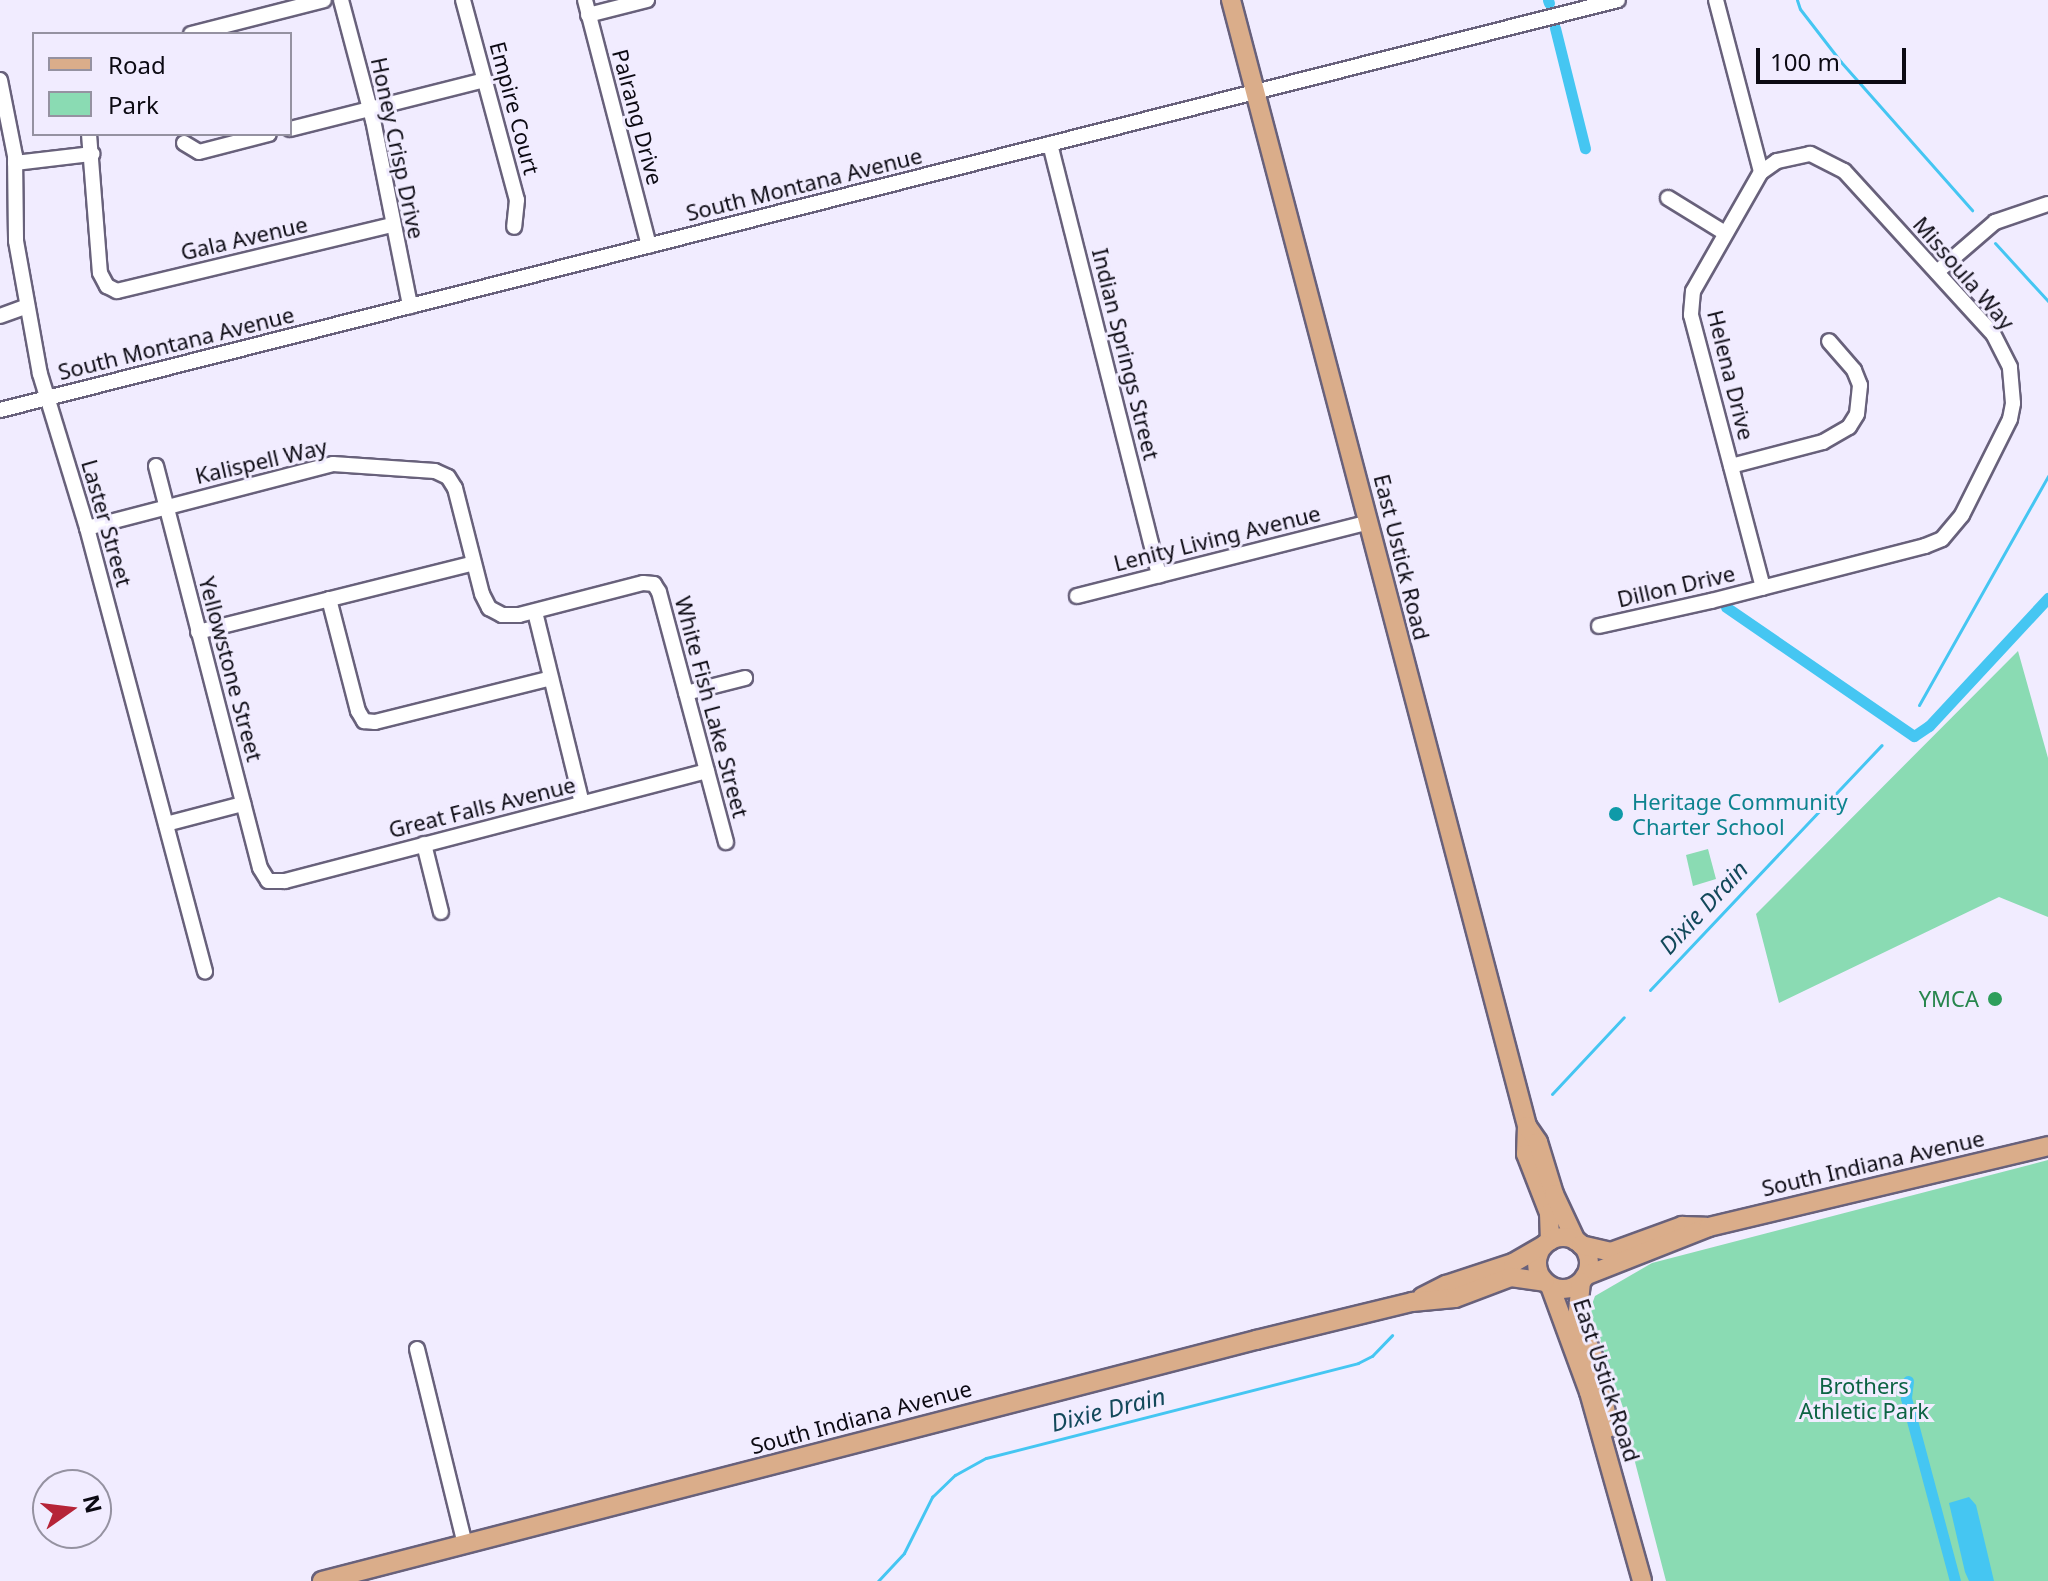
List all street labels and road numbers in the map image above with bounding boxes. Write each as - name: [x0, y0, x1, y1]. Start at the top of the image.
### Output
- street label: Empire Court: [485, 39, 545, 177]
- street label: Palrang Drive: [607, 46, 669, 188]
- street label: Honey Crisp Drive: [366, 55, 430, 241]
- street label: South Montana Avenue: [683, 142, 925, 226]
- street label: Gala Avenue: [178, 211, 310, 265]
- street label: Missoula Way: [1908, 211, 2020, 335]
- street label: Indian Springs Street: [1087, 245, 1165, 463]
- street label: South Montana Avenue: [55, 301, 297, 385]
- street label: Helena Drive: [1702, 307, 1760, 443]
- street label: Kalispell Way: [193, 433, 329, 489]
- street label: Laster Street: [76, 456, 138, 590]
- street label: East Ustick Road: [1369, 471, 1435, 643]
- street label: Lenity Living Avenue: [1111, 500, 1323, 576]
- street label: Dillon Drive: [1615, 560, 1737, 612]
- street label: Yellowstone Street: [194, 574, 268, 764]
- street label: White Fish Lake Street: [670, 594, 754, 820]
- street label: Great Falls Avenue: [386, 771, 578, 843]
- street label: South Indiana Avenue: [1759, 1125, 1987, 1201]
- street label: East Ustick Road: [1568, 1295, 1646, 1465]
- street label: South Indiana Avenue: [748, 1375, 974, 1459]

